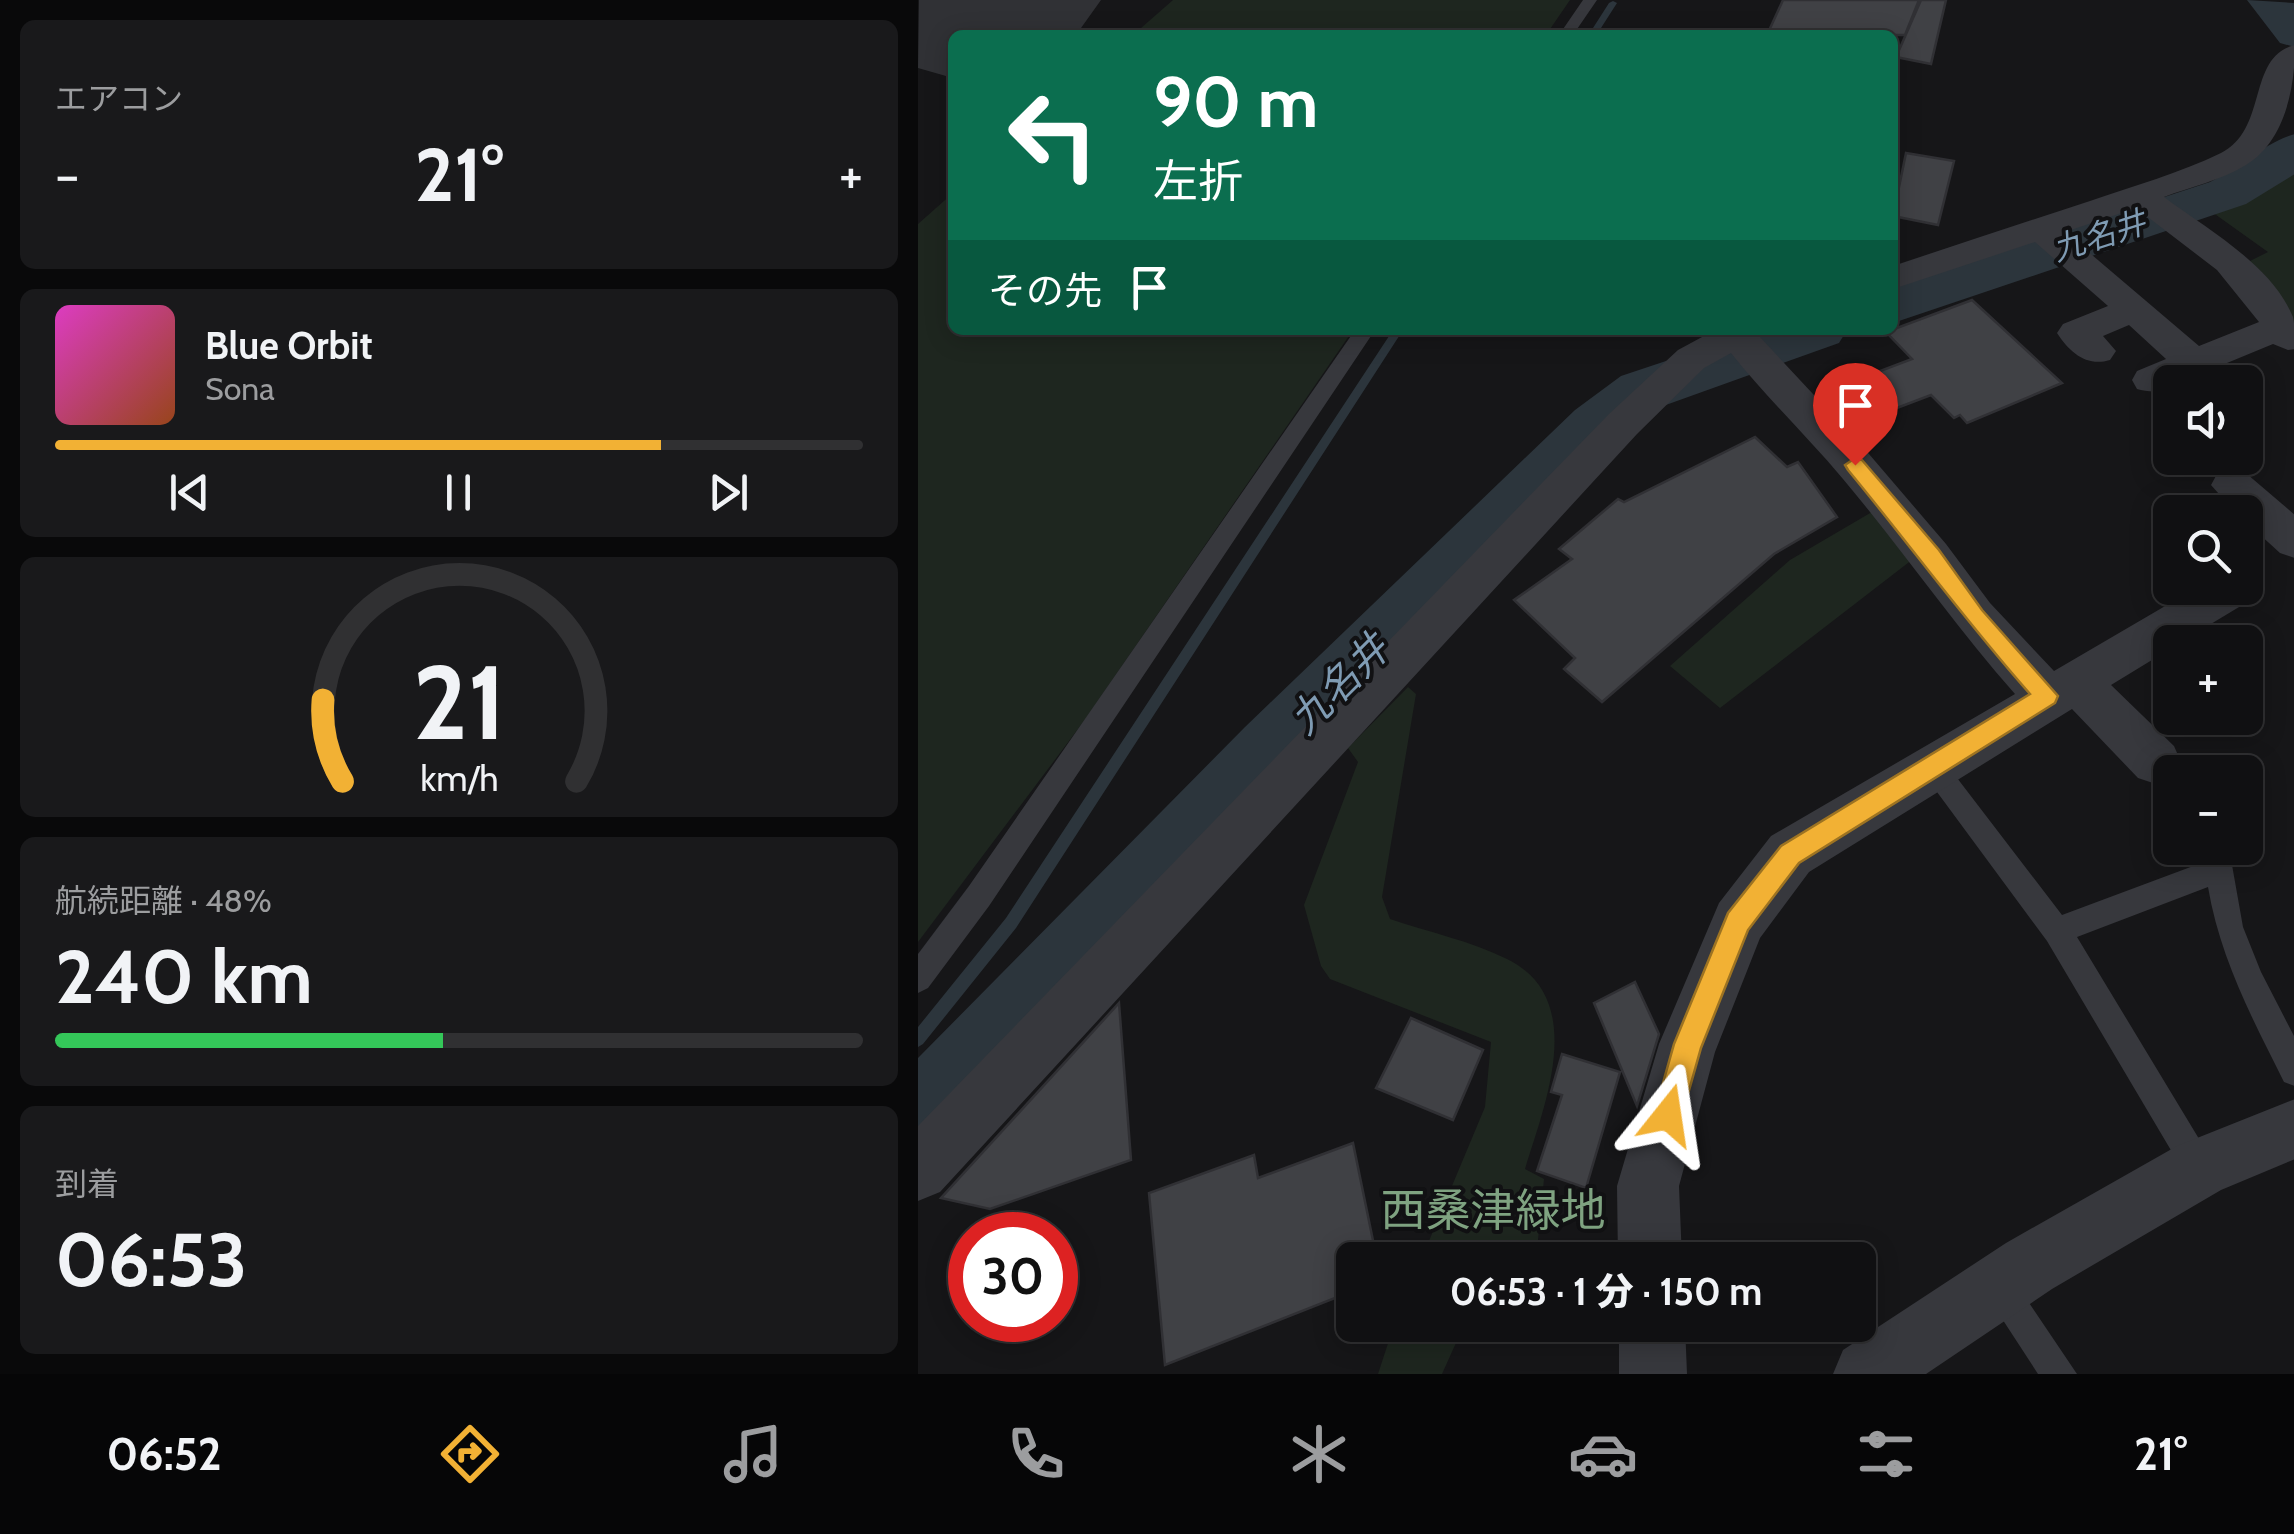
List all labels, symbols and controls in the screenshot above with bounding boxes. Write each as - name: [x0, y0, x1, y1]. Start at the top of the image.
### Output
- text: 90 m: [1153, 59, 1318, 145]
- icon: left: [988, 70, 1118, 200]
- text: エアコン: [55, 79, 183, 118]
- text: 21°: [414, 129, 504, 220]
- text: −: [55, 141, 79, 208]
- text: +: [839, 141, 863, 208]
- text: 左折: [1153, 154, 1243, 208]
- water label: 九名井: [2047, 201, 2153, 269]
- icon: arrive: [1122, 260, 1177, 315]
- text: その先: [988, 267, 1102, 314]
- text: Blue Orbit: [205, 322, 373, 369]
- pin: [1813, 363, 1898, 466]
- map controls: [2153, 365, 2263, 865]
- button: sound: [2153, 365, 2263, 475]
- text: Sona: [205, 369, 275, 408]
- icon: arrive: [1828, 378, 1883, 433]
- icon: previous: [162, 465, 217, 520]
- icon: pause: [431, 465, 486, 520]
- icon: next: [701, 465, 756, 520]
- button: search: [2153, 495, 2263, 605]
- water label: 九名井: [1279, 621, 1401, 743]
- button: +: [2153, 625, 2263, 735]
- text: 21: [412, 639, 506, 765]
- button: −: [2153, 755, 2263, 865]
- text: km/h: [420, 757, 498, 800]
- text: 航続距離 · 48%: [55, 881, 272, 920]
- text: 240 km: [55, 931, 313, 1022]
- position arrow: [1616, 1063, 1720, 1167]
- text: 到着: [55, 1164, 119, 1203]
- park label: 西桑津緑地: [1380, 1183, 1606, 1237]
- speed limit sign: 30: [948, 1212, 1078, 1342]
- text: 06:53: [55, 1214, 247, 1305]
- text: 06:53 · 1 分 · 150 m: [1450, 1268, 1762, 1315]
- icon: directions: [435, 1419, 505, 1489]
- icon: music: [718, 1419, 788, 1489]
- icon: phone: [1001, 1419, 1071, 1489]
- icon: climate: [1284, 1419, 1354, 1489]
- icon: car: [1568, 1419, 1638, 1489]
- icon: filters: [1851, 1419, 1921, 1489]
- text: 06:52: [107, 1427, 222, 1481]
- text: 21°: [2134, 1427, 2187, 1481]

